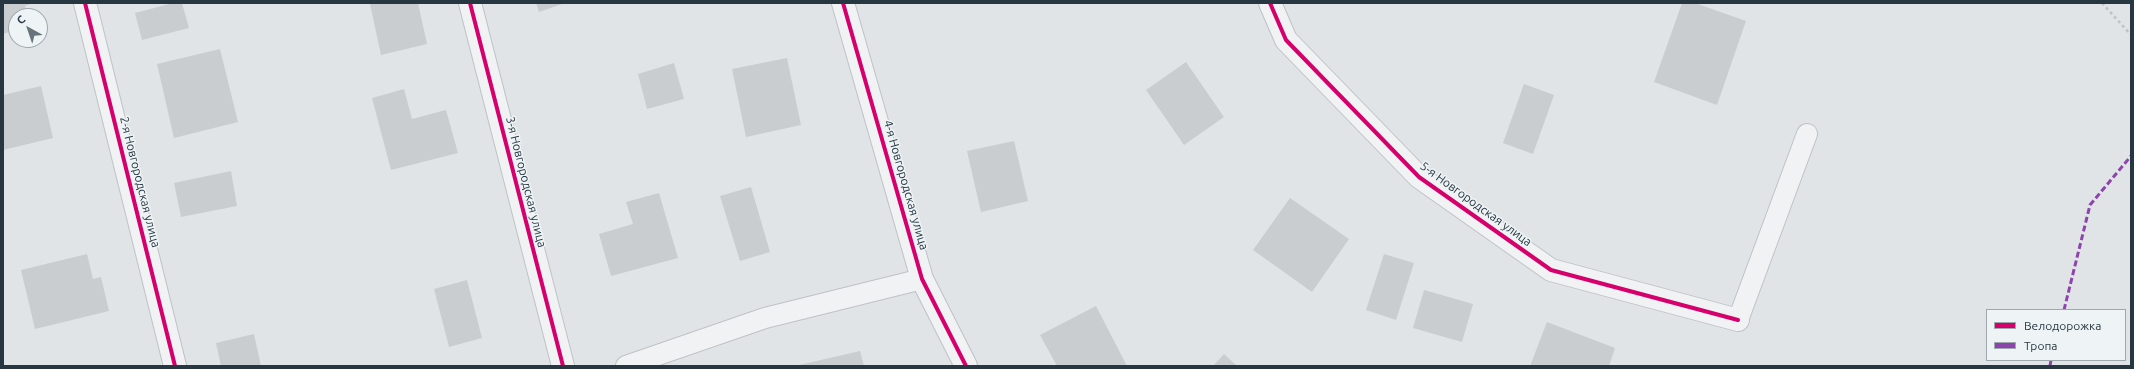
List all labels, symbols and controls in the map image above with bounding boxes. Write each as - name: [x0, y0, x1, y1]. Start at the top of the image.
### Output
- north arrow: [8, 8, 48, 48]
- text: С: [14, 13, 27, 26]
- street label: 2-я Новгородская улица: [117, 115, 163, 249]
- street label: 3-я Новгородская улица: [503, 115, 549, 249]
- street label: 4-я Новгородская улица: [881, 118, 931, 252]
- street label: 5-я Новгородская улица: [1417, 159, 1535, 249]
- legend: [1986, 309, 2126, 361]
- text: Велодорожка: [2024, 319, 2101, 332]
- text: Тропа: [2024, 339, 2057, 352]

